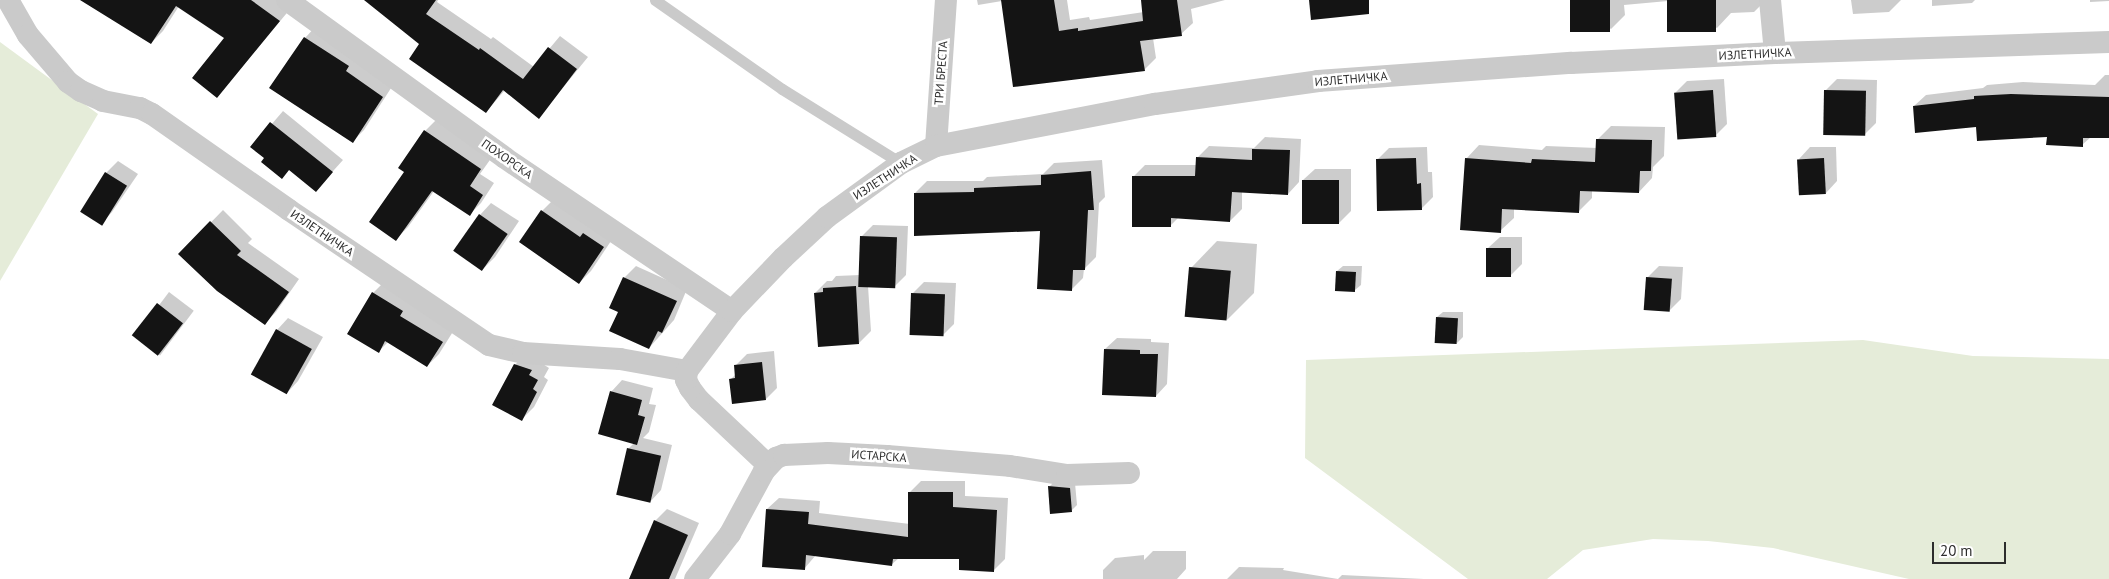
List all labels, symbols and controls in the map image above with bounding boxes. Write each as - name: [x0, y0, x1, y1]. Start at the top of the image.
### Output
- street label: ТРИ БРЕСТА: [932, 41, 950, 105]
- street label: ИЗЛЕТНИЧКА: [1718, 45, 1792, 63]
- street label: ИЗЛЕТНИЧКА: [1314, 69, 1388, 89]
- street label: ПОХОРСКА: [479, 136, 535, 182]
- street label: ИЗЛЕТНИЧКА: [850, 151, 920, 203]
- street label: ИЗЛЕТНИЧКА: [288, 207, 356, 259]
- street label: ИСТАРСКА: [851, 447, 907, 465]
- scale bar: [1934, 532, 2008, 564]
- text: 20 m: [1940, 541, 1973, 560]

